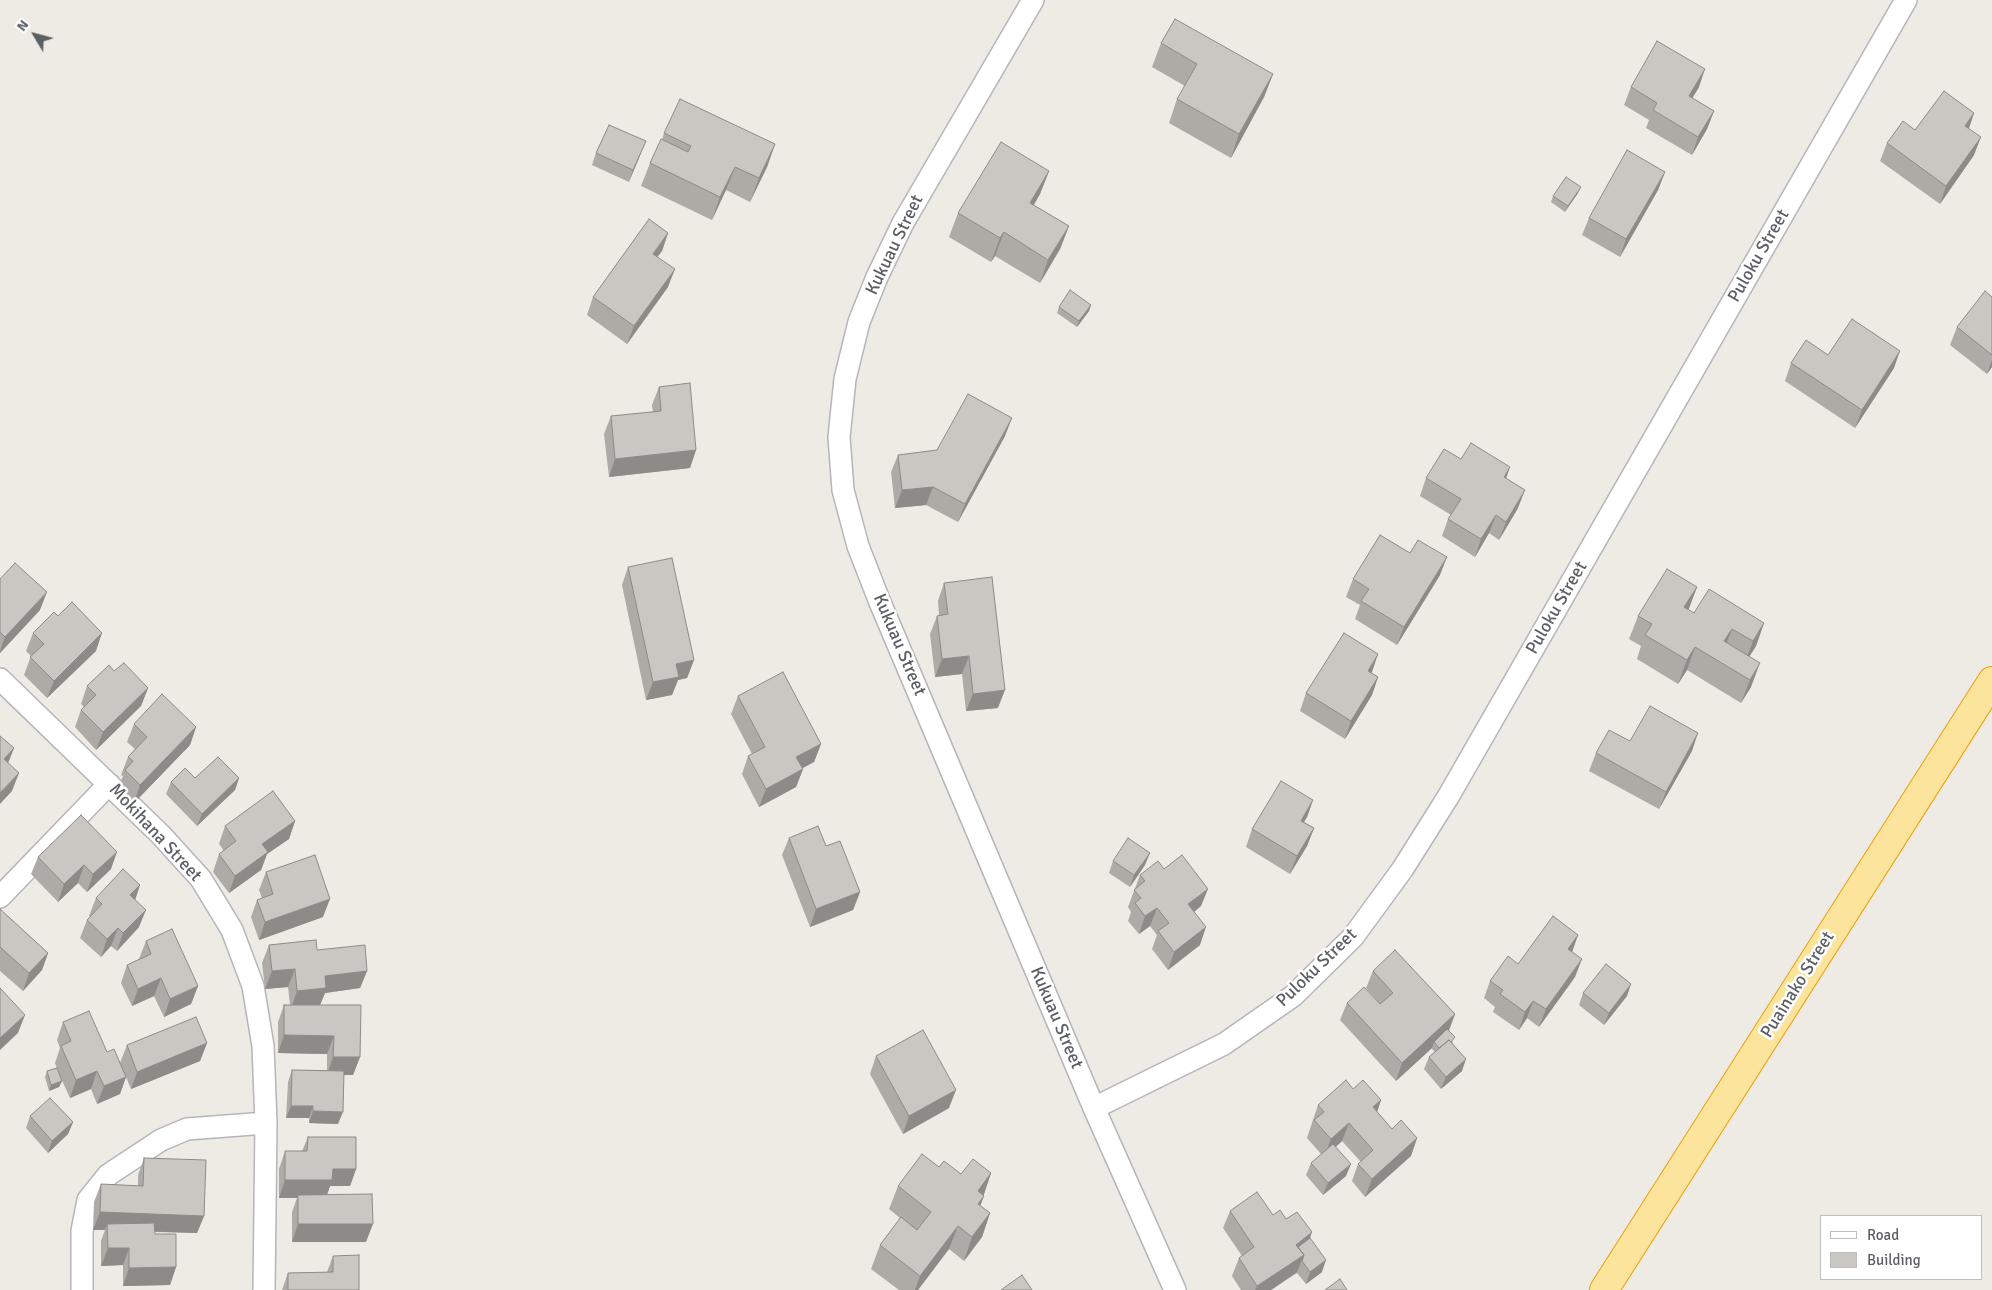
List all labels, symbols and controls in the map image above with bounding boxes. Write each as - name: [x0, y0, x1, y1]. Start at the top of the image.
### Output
- north arrow: [10, 10, 60, 60]
- text: N: [13, 17, 32, 35]
- street label: Kukuau Street: [861, 191, 929, 299]
- street label: Puloku Street: [1724, 206, 1794, 306]
- street label: Puloku Street: [1522, 558, 1592, 658]
- street label: Kukuau Street: [868, 591, 930, 699]
- street label: Mokihana Street: [104, 779, 206, 887]
- street label: Puloku Street: [1272, 924, 1362, 1012]
- street label: Puainako Street: [1757, 928, 1839, 1042]
- street label: Kukuau Street: [1025, 964, 1087, 1072]
- legend: [1820, 1215, 1982, 1280]
- text: Road: [1867, 1226, 1899, 1244]
- text: Building: [1867, 1251, 1921, 1269]

